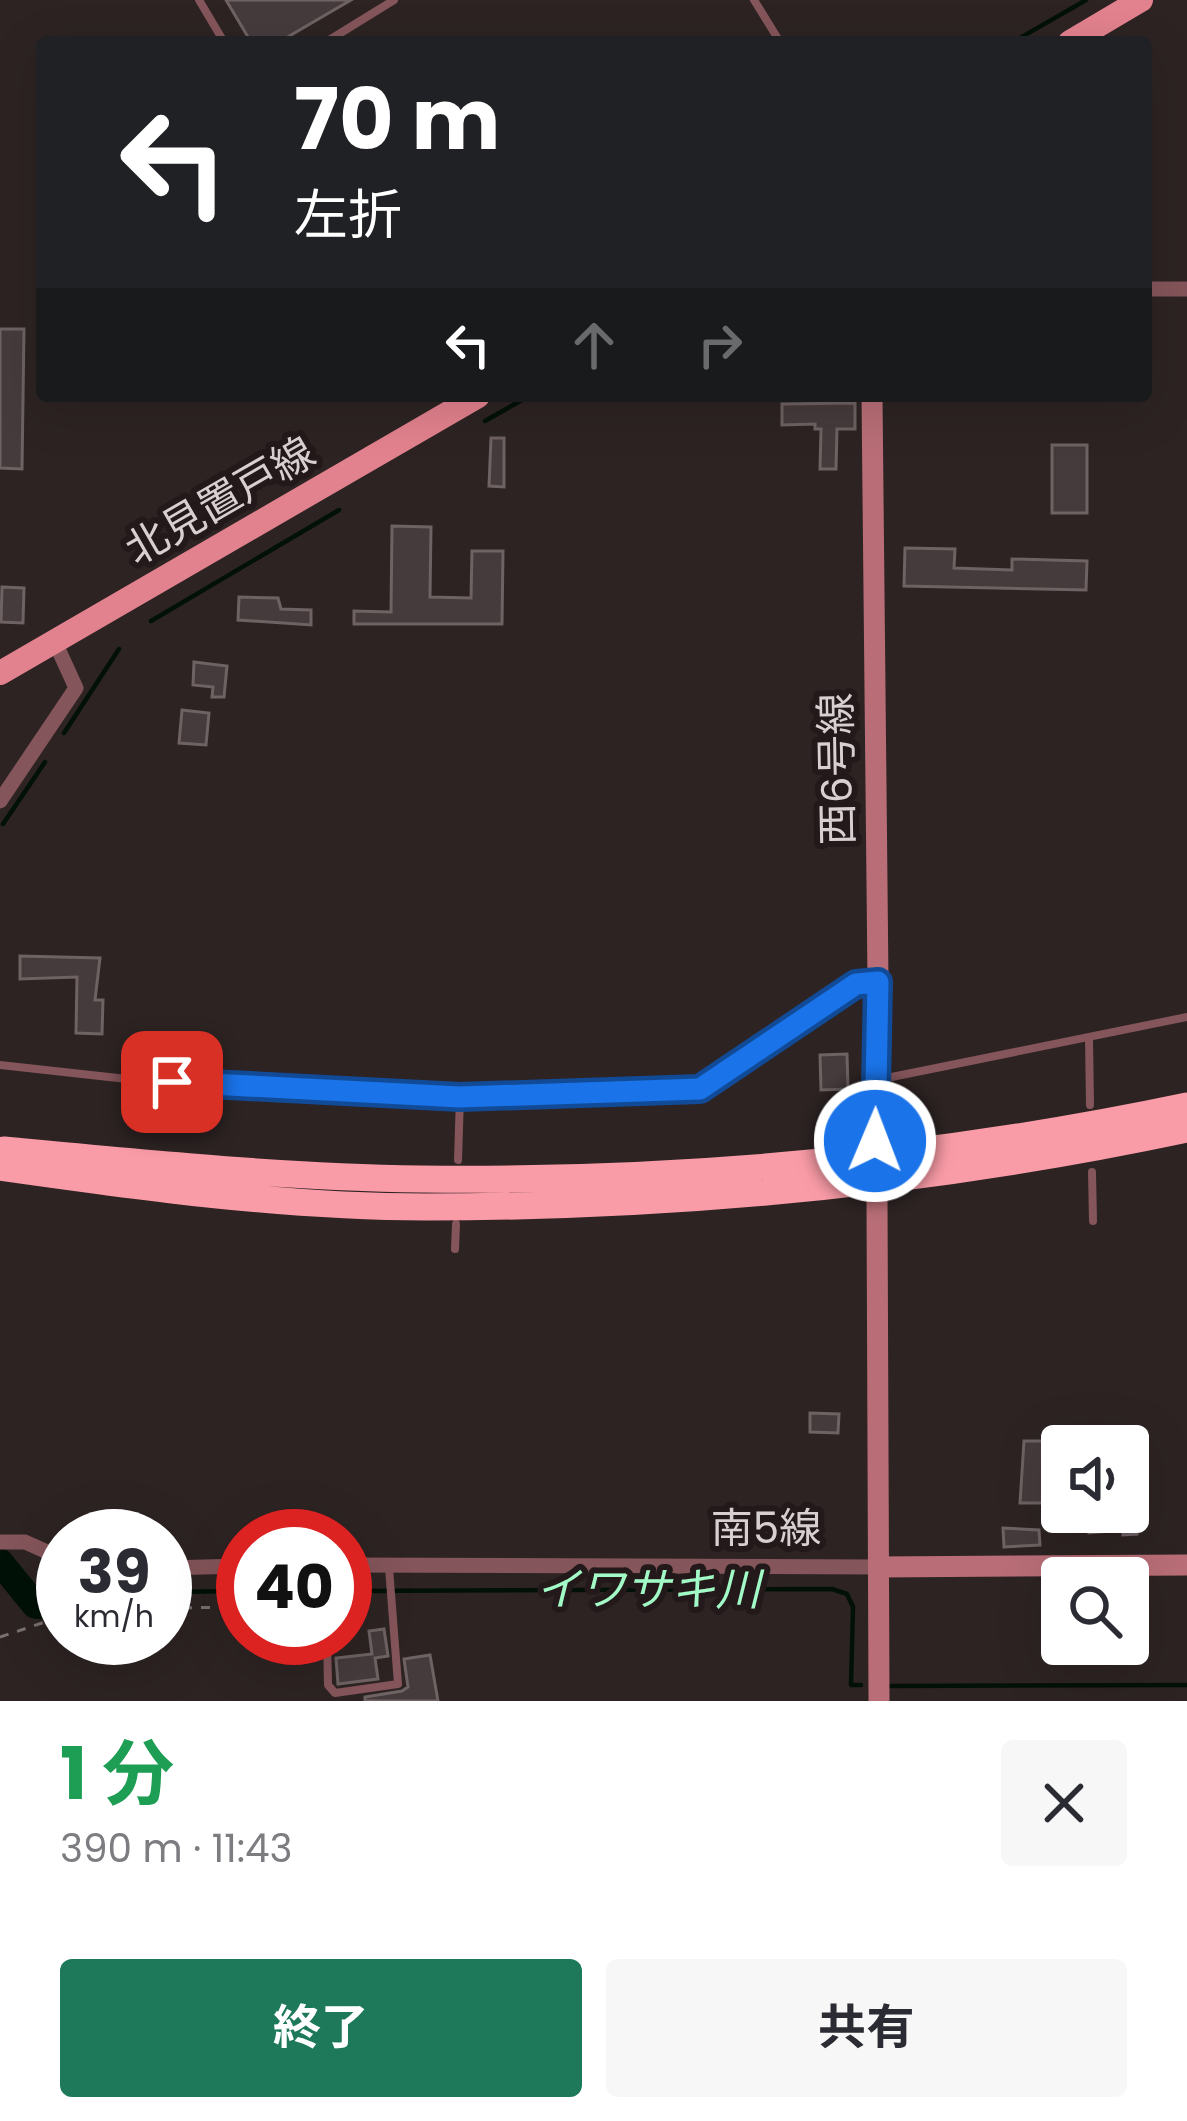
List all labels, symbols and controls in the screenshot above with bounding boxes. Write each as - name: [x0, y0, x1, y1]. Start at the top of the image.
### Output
- text: 70 m: [294, 61, 500, 178]
- icon: left: [96, 84, 252, 240]
- text: 左折: [294, 177, 402, 253]
- icon: left: [435, 312, 501, 378]
- icon: ahead: [561, 312, 627, 378]
- icon: right: [687, 312, 753, 378]
- street label: 北見置戸線: [114, 423, 326, 579]
- street label: 西6号線: [806, 692, 868, 846]
- pin: [121, 1031, 223, 1133]
- icon: arrive: [139, 1049, 205, 1115]
- position arrow: [812, 1078, 938, 1204]
- map controls: [1041, 1425, 1149, 1665]
- button: sound: [1041, 1425, 1149, 1533]
- street label: 南5線: [711, 1499, 821, 1558]
- speed limit sign: 40: [216, 1509, 372, 1665]
- text: 39: [77, 1530, 151, 1614]
- button: search: [1041, 1557, 1149, 1665]
- water label: イワサキ川: [535, 1558, 764, 1621]
- text: km/h: [74, 1595, 154, 1638]
- text: 1 分: [60, 1723, 174, 1824]
- button: close: [1001, 1740, 1127, 1866]
- text: 390 m · 11:43: [60, 1821, 292, 1876]
- button: 終了: [60, 1959, 582, 2097]
- button: 共有: [606, 1959, 1127, 2097]

